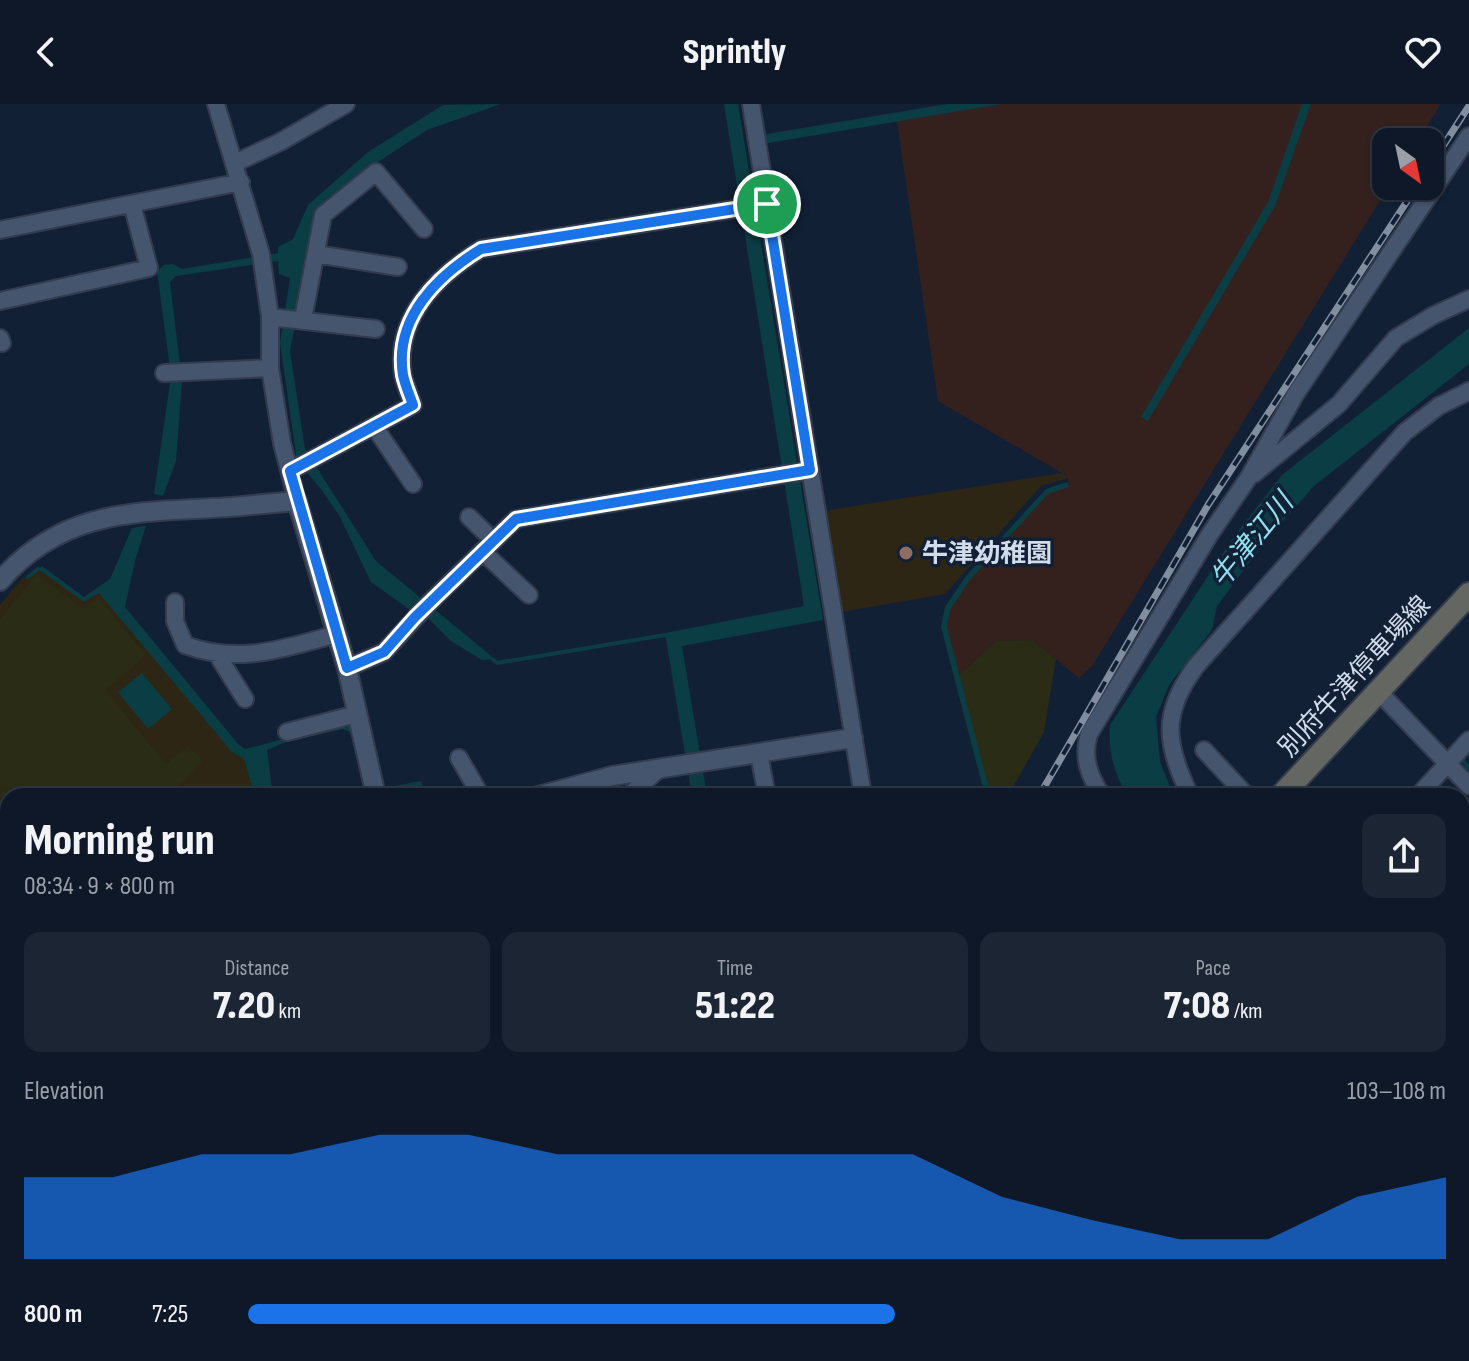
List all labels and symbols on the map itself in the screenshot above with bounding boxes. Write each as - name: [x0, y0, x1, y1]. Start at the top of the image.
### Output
- north arrow: [1372, 128, 1444, 200]
- pin: [733, 170, 801, 238]
- water label: 牛津江川: [1204, 485, 1302, 595]
- place label: 牛津幼稚園: [922, 539, 1052, 570]
- marker: 牛津幼稚園: [897, 544, 915, 562]
- street label: 別府牛津停車場線: [1273, 590, 1437, 764]

